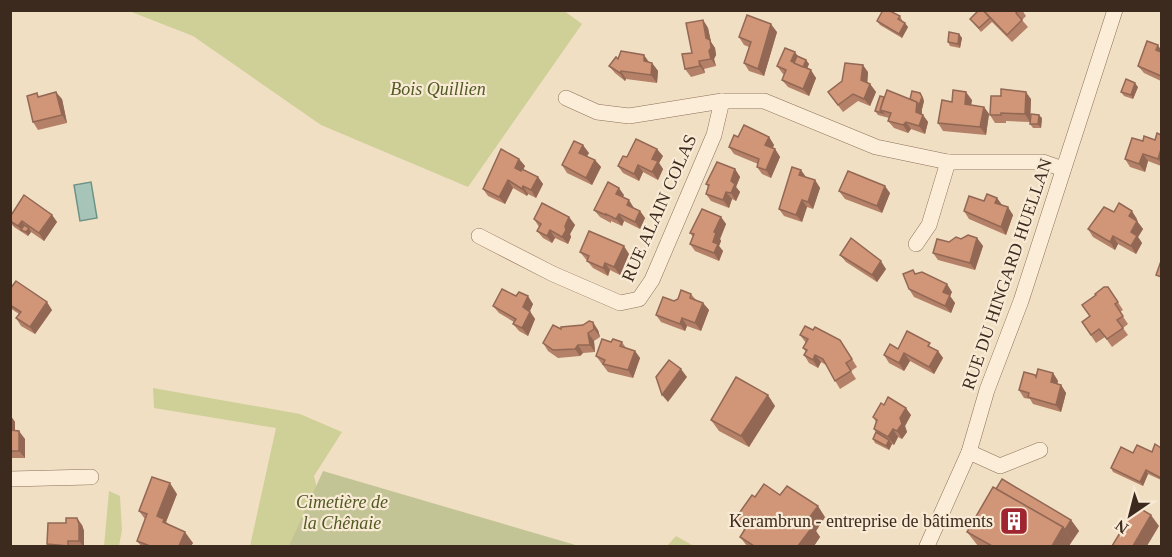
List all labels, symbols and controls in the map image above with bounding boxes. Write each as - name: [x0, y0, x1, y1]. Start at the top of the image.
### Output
- park label: Bois Quillien: [390, 79, 486, 99]
- street label: RUE ALAIN COLAS: [618, 131, 700, 285]
- street label: RUE DU HINGARD HUELLAN: [958, 156, 1056, 392]
- north arrow: [1100, 485, 1160, 545]
- park label: Cimetière de la Chênaie: [296, 492, 388, 533]
- building icon: Kerambrun - entreprise de bâtiments: [998, 505, 1030, 537]
- place label: Kerambrun - entreprise de bâtiments: [729, 511, 993, 531]
- text: N: [1112, 516, 1131, 537]

